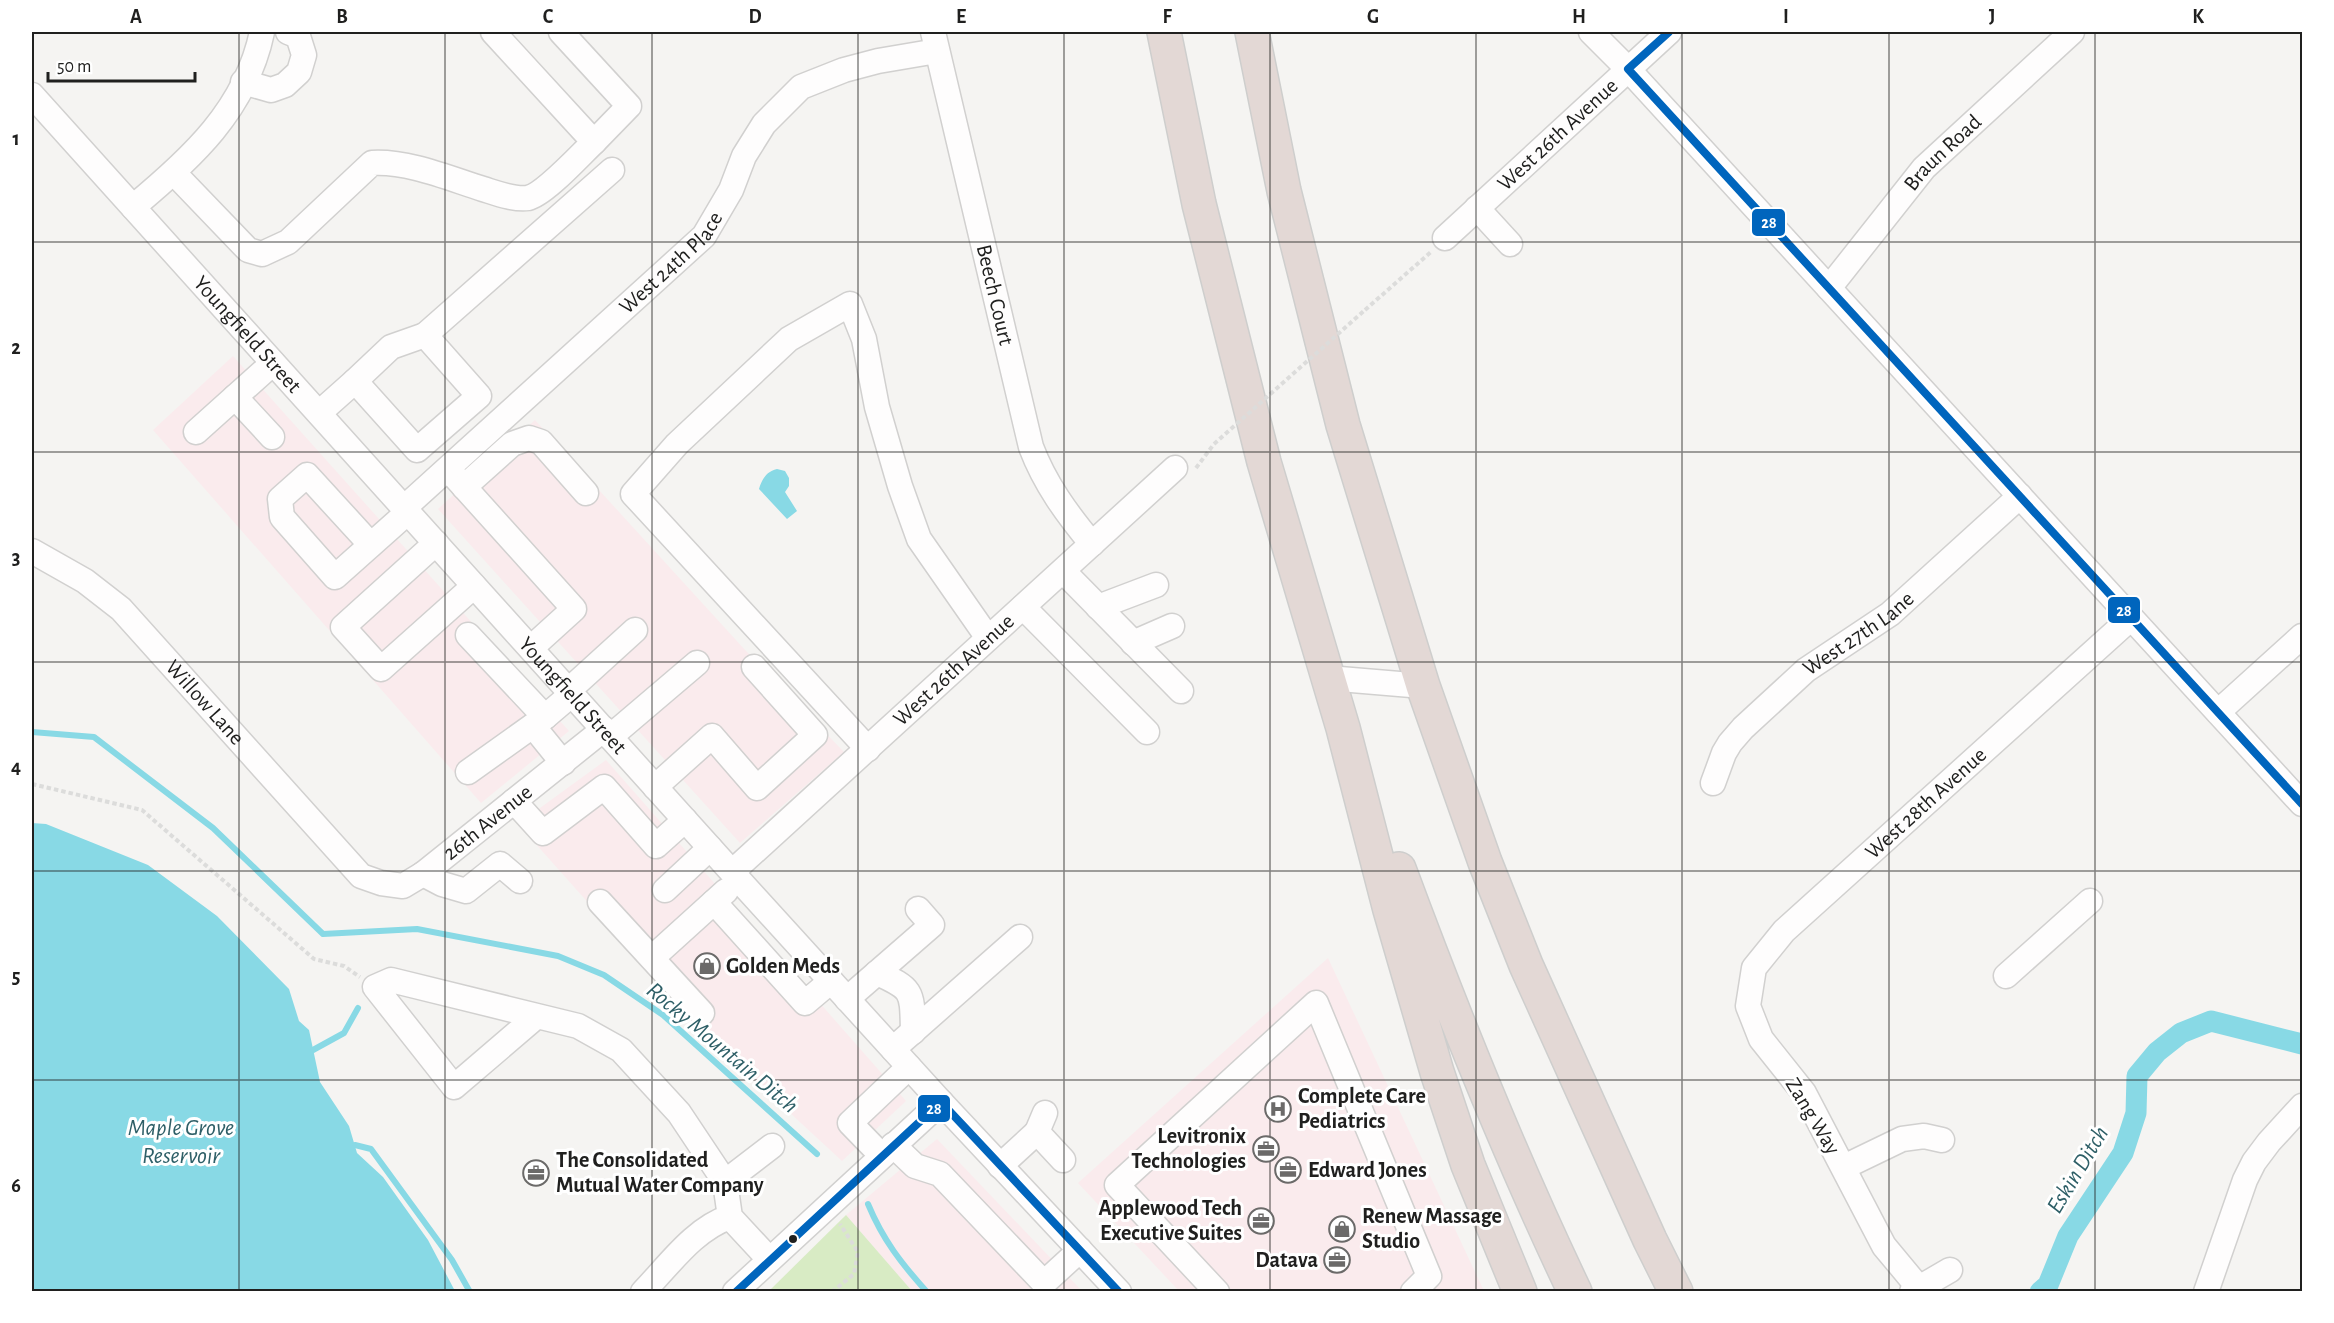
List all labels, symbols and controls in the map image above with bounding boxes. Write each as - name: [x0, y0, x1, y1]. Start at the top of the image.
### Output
- text: A: [130, 7, 142, 27]
- text: B: [336, 7, 348, 27]
- text: C: [543, 7, 554, 27]
- text: D: [748, 7, 762, 27]
- text: E: [956, 7, 966, 27]
- text: F: [1162, 7, 1172, 27]
- text: G: [1367, 7, 1379, 27]
- text: H: [1572, 7, 1586, 27]
- text: I: [1783, 7, 1789, 27]
- text: J: [1989, 7, 1995, 27]
- text: K: [2192, 7, 2204, 27]
- scale bar: [48, 45, 195, 83]
- text: 50 m: [57, 58, 91, 76]
- street label: West 26th Avenue: [1493, 74, 1622, 195]
- street label: Braun Road: [1900, 110, 1985, 195]
- text: 1: [12, 129, 20, 149]
- street label: West 24th Place: [615, 208, 727, 318]
- line badge: 28: [1751, 208, 1786, 237]
- text: 28: [1761, 215, 1777, 231]
- street label: Beech Court: [973, 242, 1018, 347]
- street label: Youngfield Street: [190, 272, 305, 397]
- text: 2: [11, 338, 21, 358]
- text: 3: [12, 548, 20, 568]
- street label: West 27th Lane: [1799, 587, 1918, 680]
- line badge: 28: [2107, 596, 2141, 624]
- text: 28: [2116, 603, 2132, 619]
- street label: West 26th Avenue: [889, 610, 1018, 730]
- street label: Youngfield Street: [515, 633, 631, 758]
- street label: Willow Lane: [161, 656, 248, 749]
- street label: West 28th Avenue: [1861, 743, 1991, 863]
- text: 4: [11, 757, 21, 777]
- street label: 26th Avenue: [439, 780, 536, 864]
- shop icon: Golden Meds: [692, 951, 722, 981]
- place label: Golden Meds: [726, 955, 840, 977]
- text: 5: [12, 967, 20, 987]
- water label: Rocky Mountain Ditch: [642, 978, 802, 1118]
- street label: Zang Way: [1782, 1074, 1845, 1159]
- place label: Complete Care Pediatrics: [1298, 1085, 1426, 1132]
- line badge: 28: [917, 1094, 951, 1123]
- hospital icon: Complete Care Pediatrics: [1263, 1094, 1293, 1124]
- text: 28: [926, 1101, 942, 1117]
- water label: Maple Grove Reservoir: [128, 1116, 234, 1168]
- water label: Eskin Ditch: [2043, 1122, 2113, 1218]
- place label: Levitronix Technologies: [1131, 1125, 1246, 1172]
- office icon: Levitronix Technologies: [1251, 1134, 1281, 1164]
- place label: The Consolidated Mutual Water Company: [556, 1149, 764, 1197]
- office icon: Edward Jones: [1273, 1155, 1303, 1185]
- office icon: The Consolidated Mutual Water Company: [521, 1158, 551, 1188]
- place label: Edward Jones: [1308, 1159, 1427, 1181]
- text: 6: [11, 1176, 21, 1196]
- place label: Applewood Tech Executive Suites: [1098, 1197, 1242, 1244]
- place label: Renew Massage Studio: [1362, 1205, 1502, 1252]
- office icon: Applewood Tech Executive Suites: [1246, 1206, 1276, 1236]
- shop icon: Renew Massage Studio: [1327, 1214, 1357, 1244]
- unlabelled marker: [787, 1233, 799, 1245]
- office icon: Datava: [1322, 1245, 1352, 1275]
- place label: Datava: [1255, 1249, 1318, 1271]

